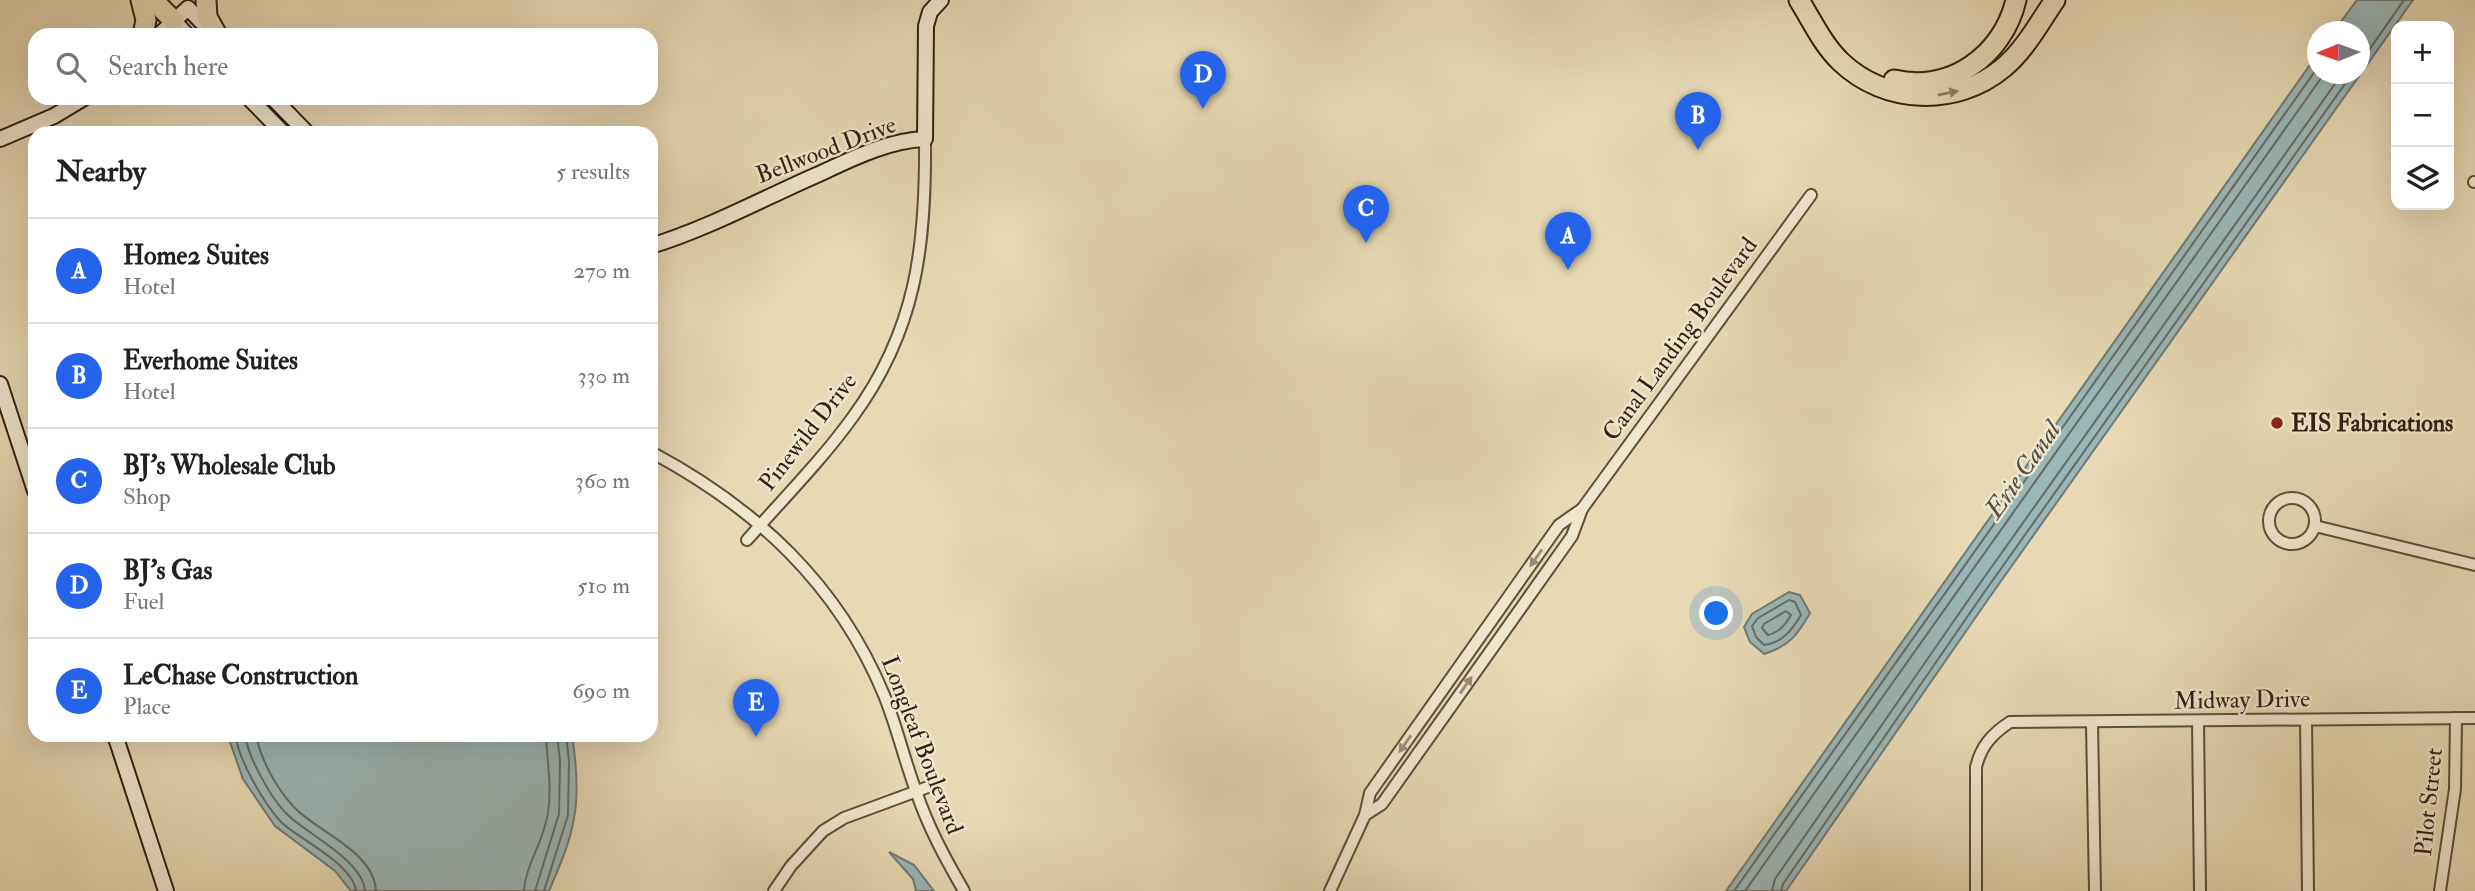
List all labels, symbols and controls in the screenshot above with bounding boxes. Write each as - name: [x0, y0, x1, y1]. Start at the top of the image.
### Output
- north arrow: [2307, 21, 2370, 84]
- map controls: [2391, 21, 2454, 210]
- button: +: [2391, 21, 2454, 84]
- search box: [28, 28, 658, 105]
- icon: search: [52, 48, 90, 86]
- text: Search here: [108, 51, 228, 83]
- pin: D: [1180, 51, 1226, 109]
- button: −: [2391, 84, 2454, 147]
- one-way arrow: [1937, 88, 1959, 99]
- pin: B: [1675, 92, 1721, 150]
- street label: Bellwood Drive: [752, 109, 900, 191]
- button: layers: [2391, 147, 2454, 210]
- text: Nearby: [56, 153, 146, 190]
- text: 5 results: [556, 157, 630, 186]
- pin: C: [1343, 185, 1389, 243]
- pin: A: [1545, 212, 1591, 270]
- street label: Canal Landing Boulevard: [1596, 231, 1764, 447]
- text: Home2 Suites: [123, 240, 269, 272]
- text: A: [72, 256, 86, 285]
- text: 270 m: [573, 256, 630, 285]
- text: Hotel: [123, 272, 176, 301]
- text: Everhome Suites: [123, 345, 298, 377]
- text: B: [71, 361, 87, 390]
- text: 330 m: [578, 361, 630, 390]
- street label: Pinewild Drive: [752, 367, 864, 497]
- text: Hotel: [123, 377, 176, 406]
- place label: EIS Fabrications: [2291, 408, 2453, 439]
- water label: Erie Canal: [1977, 414, 2069, 526]
- marker: EIS Fabrications: [2269, 415, 2285, 431]
- text: BJ's Wholesale Club: [123, 450, 335, 482]
- text: C: [71, 466, 87, 495]
- text: 360 m: [575, 466, 630, 495]
- text: Shop: [123, 482, 171, 511]
- one-way arrow: [1529, 549, 1543, 567]
- text: BJ's Gas: [123, 555, 212, 587]
- text: D: [70, 571, 88, 600]
- text: 510 m: [577, 571, 630, 600]
- text: Fuel: [123, 587, 164, 616]
- your location: [1699, 596, 1733, 630]
- street label: Longleaf Boulevard: [874, 651, 970, 839]
- text: LeChase Construction: [123, 660, 358, 692]
- text: E: [71, 676, 87, 705]
- text: 690 m: [572, 676, 630, 705]
- one-way arrow: [1459, 676, 1473, 694]
- pin: E: [733, 679, 779, 737]
- street label: Midway Drive: [2174, 683, 2310, 717]
- text: Place: [123, 692, 171, 721]
- one-way arrow: [1398, 735, 1412, 753]
- street label: Pilot Street: [2408, 746, 2450, 858]

